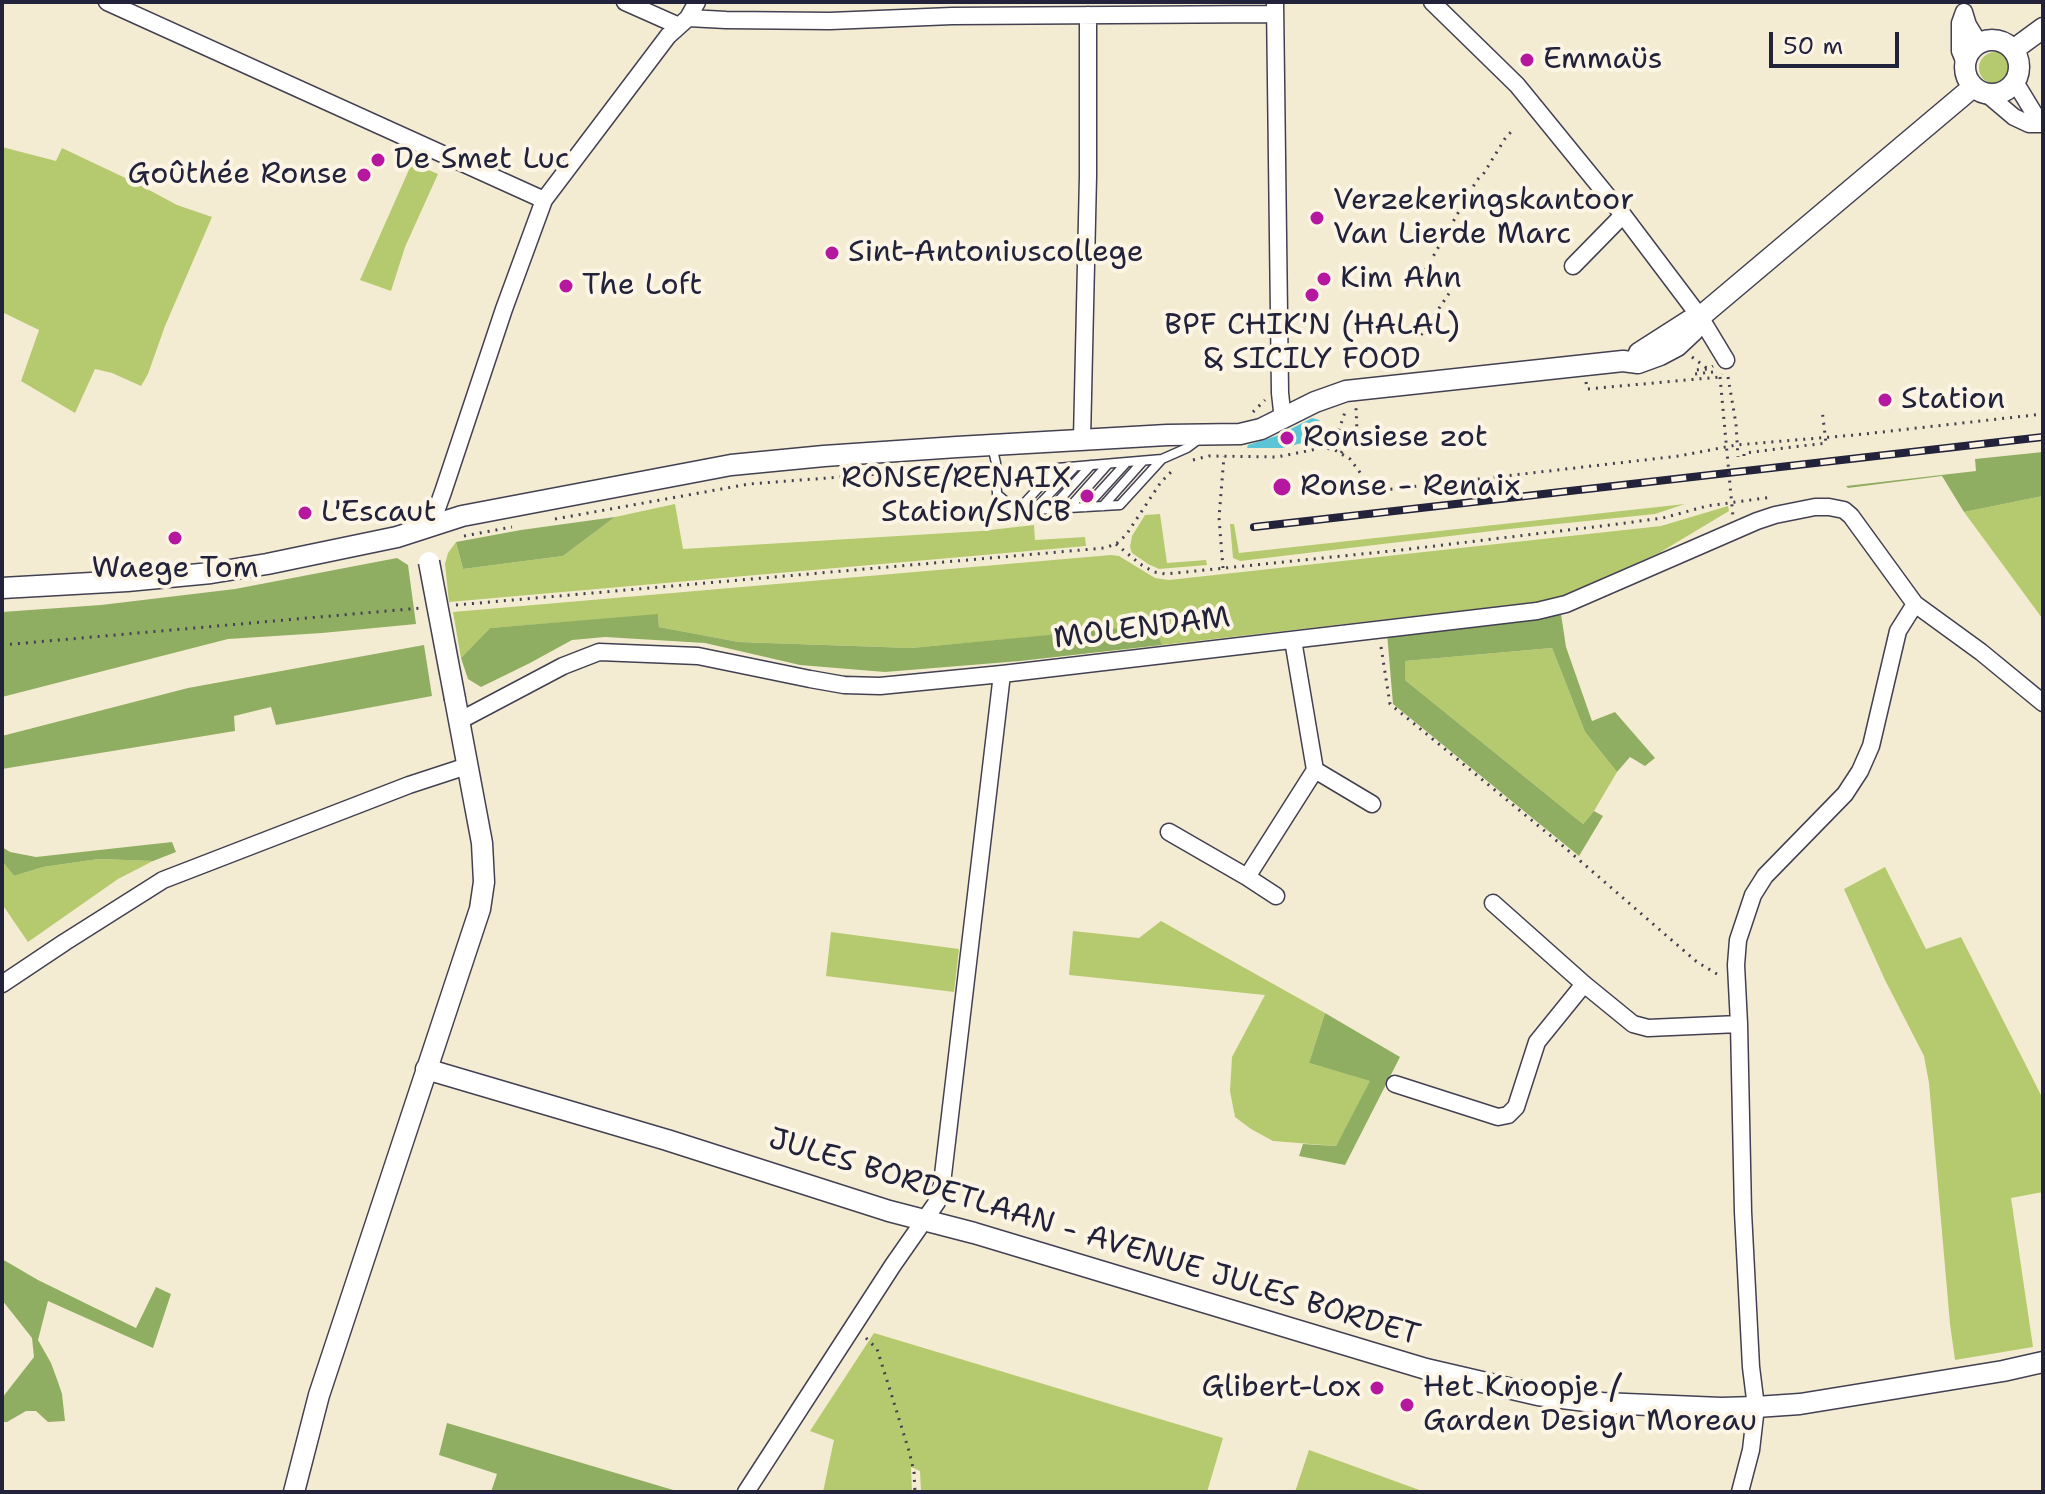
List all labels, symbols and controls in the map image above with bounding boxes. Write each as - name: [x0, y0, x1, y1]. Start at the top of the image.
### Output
- scale bar: [1773, 16, 1903, 66]
- text: 50 m: [1783, 30, 1843, 62]
- place label: Emmaüs: [1543, 42, 1663, 78]
- marker: Emmaüs: [1518, 51, 1536, 69]
- place label: De Smet Luc: [394, 142, 570, 178]
- marker: De Smet Luc: [369, 151, 387, 169]
- place label: Goûthée Ronse: [128, 157, 348, 193]
- marker: Goûthée Ronse: [355, 166, 373, 184]
- place label: Verzekeringskantoor Van Lierde Marc: [1333, 183, 1634, 254]
- marker: Verzekeringskantoor Van Lierde Marc: [1308, 209, 1326, 227]
- place label: Sint-Antoniuscollege: [848, 235, 1144, 271]
- marker: Sint-Antoniuscollege: [823, 244, 841, 262]
- place label: Kim Ahn: [1340, 261, 1462, 297]
- place label: The Loft: [582, 268, 702, 304]
- marker: Kim Ahn: [1315, 270, 1333, 288]
- marker: The Loft: [557, 277, 575, 295]
- marker: BPF CHIK'N (HALAL) & SICILY FOOD: [1303, 286, 1321, 304]
- place label: BPF CHIK'N (HALAL) & SICILY FOOD: [1164, 308, 1460, 378]
- place label: Station: [1901, 382, 2005, 418]
- marker: Station: [1876, 391, 1894, 409]
- place label: Ronsiese zot: [1303, 420, 1488, 456]
- marker: Ronsiese zot: [1278, 429, 1296, 447]
- place label: RONSE/RENAIX Station/SNCB: [841, 461, 1071, 532]
- place label: Ronse - Renaix: [1300, 469, 1520, 505]
- marker: Ronse - Renaix: [1271, 476, 1293, 498]
- marker: RONSE/RENAIX Station/SNCB: [1078, 487, 1096, 505]
- place label: L'Escaut: [321, 495, 437, 531]
- marker: L'Escaut: [296, 504, 314, 522]
- marker: Waege Tom: [166, 529, 184, 547]
- place label: Waege Tom: [91, 551, 259, 587]
- street label: MOLENDAM: [1052, 600, 1232, 658]
- street label: JULES BORDETLAAN - AVENUE JULES BORDET: [764, 1122, 1424, 1354]
- place label: Glibert-Lox: [1202, 1370, 1361, 1406]
- place label: Het Knoopje / Garden Design Moreau: [1423, 1370, 1757, 1440]
- marker: Glibert-Lox: [1368, 1379, 1386, 1397]
- marker: Het Knoopje / Garden Design Moreau: [1398, 1396, 1416, 1414]

